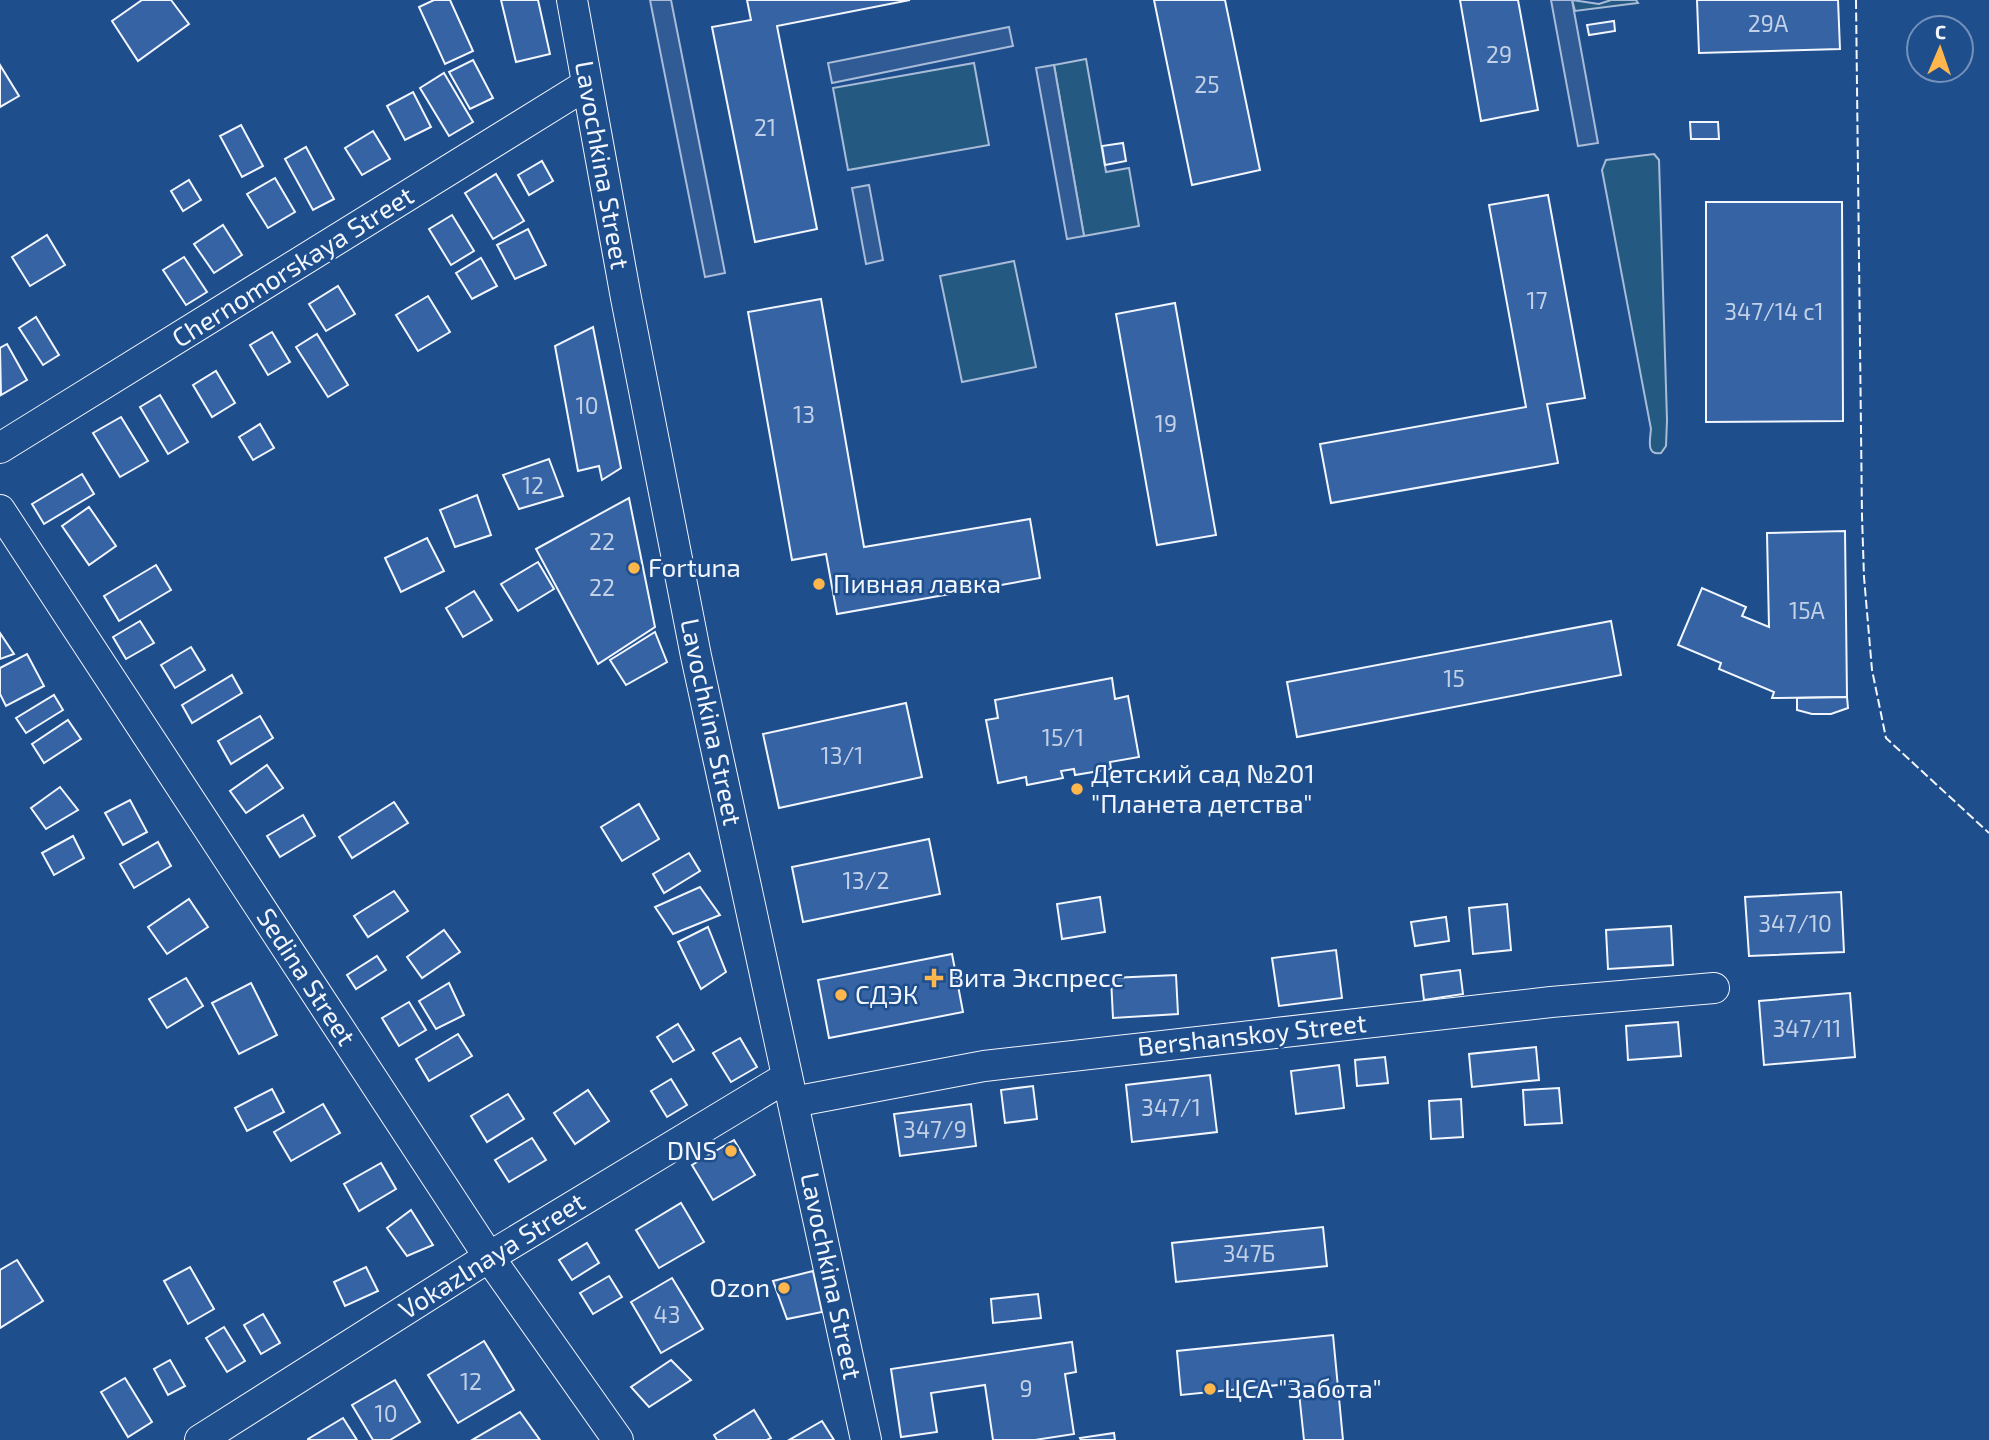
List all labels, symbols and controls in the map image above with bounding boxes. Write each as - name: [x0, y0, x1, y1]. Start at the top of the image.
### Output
- house number: 29А: [1748, 9, 1789, 37]
- north arrow: [1905, 14, 1975, 84]
- text: С: [1935, 20, 1947, 43]
- house number: 29: [1486, 40, 1512, 68]
- street label: Lavochkina Street: [570, 58, 637, 271]
- house number: 25: [1194, 70, 1220, 98]
- house number: 21: [754, 113, 776, 141]
- street label: Chernomorskaya Street: [166, 179, 419, 353]
- house number: 17: [1527, 286, 1548, 314]
- house number: 347/14 с1: [1724, 297, 1824, 325]
- house number: 10: [575, 391, 599, 419]
- house number: 13: [793, 400, 815, 428]
- house number: 19: [1155, 409, 1177, 437]
- house number: 12: [522, 471, 544, 499]
- house number: 22: [589, 527, 615, 555]
- place label: Fortuna: [648, 551, 741, 582]
- marker: Fortuna: [626, 560, 642, 576]
- place label: Пивная лавка: [833, 567, 1001, 598]
- house number: 22: [589, 573, 615, 601]
- marker: Пивная лавка: [811, 576, 827, 592]
- house number: 15А: [1789, 596, 1826, 624]
- street label: Lavochkina Street: [675, 615, 750, 828]
- house number: 15: [1443, 664, 1465, 692]
- house number: 15/1: [1042, 723, 1084, 751]
- house number: 13/1: [821, 741, 864, 769]
- place label: Детский сад №201 "Планета детства": [1091, 757, 1315, 818]
- marker: Детский сад №201 "Планета детства": [1069, 781, 1085, 797]
- house number: 13/2: [843, 866, 889, 894]
- street label: Sedina Street: [251, 902, 363, 1051]
- house number: 347/10: [1758, 909, 1832, 937]
- place label: Вита Экспресс: [948, 961, 1123, 992]
- marker: Вита Экспресс: [926, 970, 942, 986]
- place label: СДЭК: [855, 978, 918, 1009]
- marker: СДЭК: [833, 987, 849, 1003]
- street label: Bershanskoy Street: [1136, 1006, 1368, 1061]
- house number: 347/11: [1773, 1014, 1841, 1042]
- house number: 347/1: [1141, 1093, 1201, 1121]
- house number: 347/9: [903, 1115, 967, 1143]
- place label: DNS: [667, 1134, 717, 1165]
- marker: DNS: [723, 1143, 739, 1159]
- street label: Lavochkina Street: [795, 1169, 870, 1382]
- street label: Vokazlnaya Street: [392, 1185, 590, 1324]
- house number: 347Б: [1223, 1239, 1275, 1267]
- place label: Ozon: [710, 1271, 770, 1302]
- marker: Ozon: [776, 1280, 792, 1296]
- house number: 43: [654, 1300, 680, 1328]
- house number: 12: [460, 1367, 482, 1395]
- place label: ЦСА "Забота": [1224, 1372, 1382, 1403]
- house number: 9: [1019, 1374, 1033, 1402]
- marker: ЦСА "Забота": [1202, 1381, 1218, 1397]
- house number: 10: [374, 1399, 398, 1427]

